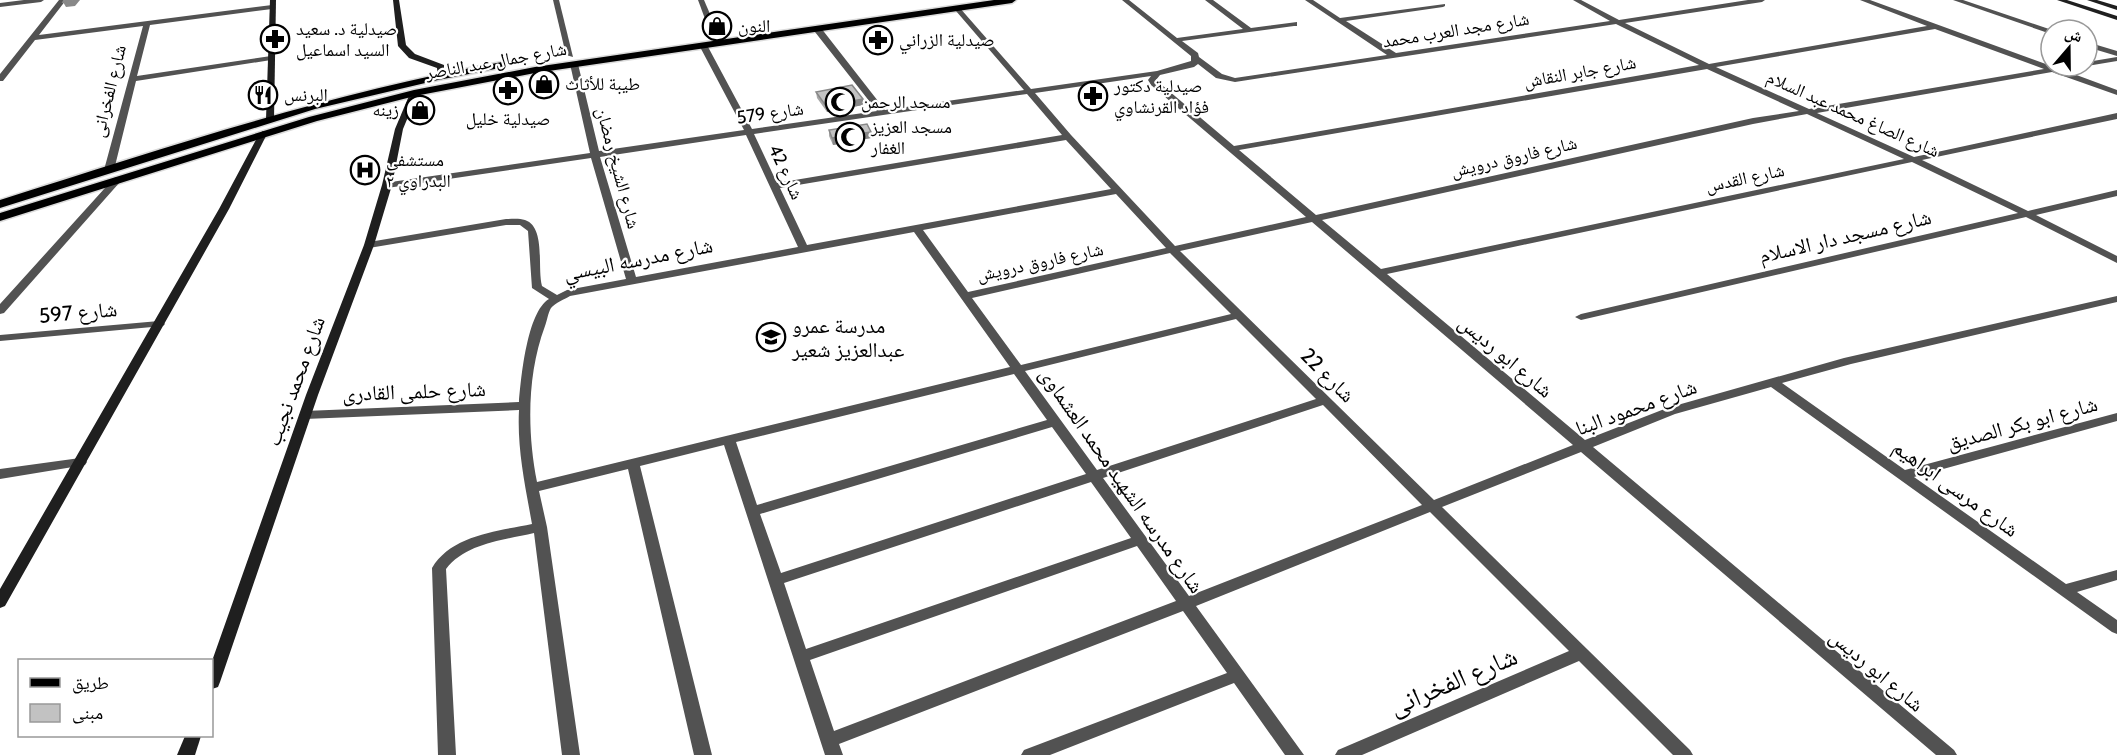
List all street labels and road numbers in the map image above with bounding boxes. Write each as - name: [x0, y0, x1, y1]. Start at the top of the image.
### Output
- street label: شارع مجد العرب محمد: [1381, 8, 1531, 52]
- street label: شارع جمال عبد الناصر: [423, 38, 568, 84]
- street label: شارع الفخرانى: [87, 43, 131, 139]
- street label: شارع جابر النقاش: [1522, 51, 1638, 93]
- street label: شارع الصاغ محمد عبد السلام: [1763, 66, 1943, 163]
- street label: شارع 579: [735, 97, 805, 129]
- street label: شارع الشيخ رمضان: [590, 105, 645, 232]
- street label: شارع فاروق درويش: [1449, 132, 1579, 182]
- street label: شارع 42: [764, 141, 808, 203]
- street label: شارع القدس: [1704, 159, 1786, 197]
- street label: شارع مسجد دار الاسلام: [1756, 204, 1934, 270]
- street label: شارع مدرسه البيسي: [561, 232, 716, 290]
- street label: شارع فاروق درويش: [975, 238, 1105, 286]
- street label: شارع 597: [38, 296, 118, 329]
- street label: شارع ابو رديس: [1453, 309, 1558, 403]
- street label: شارع محمد نجيب: [260, 313, 331, 450]
- street label: شارع 22: [1295, 343, 1360, 408]
- street label: شارع مدرسه الشهيد محمد العشماوى: [1034, 362, 1210, 598]
- street label: شارع محمود البنا: [1572, 374, 1700, 441]
- street label: شارع حلمى القادرى: [342, 376, 486, 407]
- street label: شارع ابو بكر الصديق: [1944, 391, 2100, 456]
- street label: شارع مرسى ابراهيم: [1887, 434, 2024, 544]
- street label: شارع ابو رديس: [1824, 623, 1929, 717]
- street label: شارع الفخرانى: [1384, 640, 1522, 722]

